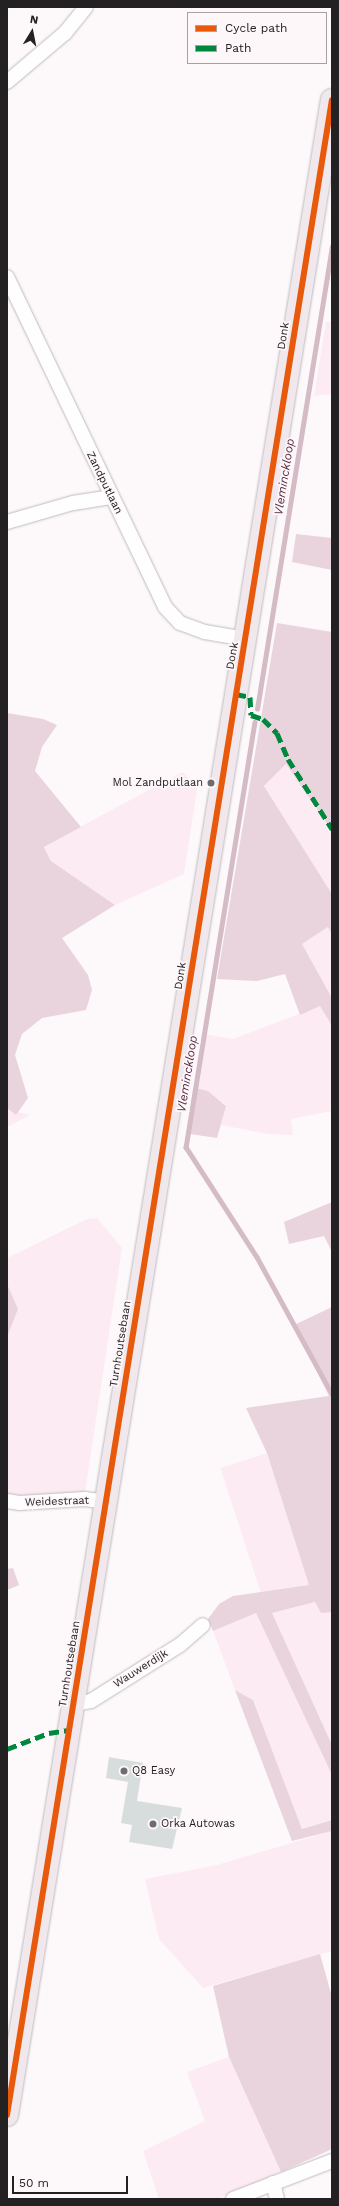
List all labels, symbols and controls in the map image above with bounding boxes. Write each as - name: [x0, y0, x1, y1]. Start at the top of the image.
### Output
- north arrow: [12, 12, 52, 52]
- legend: [187, 12, 327, 64]
- text: N: [29, 13, 39, 27]
- text: Cycle path: [225, 21, 287, 35]
- text: Path: [225, 41, 251, 55]
- street label: Donk: [275, 321, 293, 351]
- water label: Vleminckloop: [272, 438, 298, 516]
- street label: Zandputlaan: [83, 450, 125, 516]
- street label: Donk: [224, 641, 242, 671]
- place label: Mol Zandputlaan: [112, 776, 203, 790]
- marker: Mol Zandputlaan: [206, 778, 216, 788]
- street label: Donk: [172, 961, 190, 991]
- water label: Vleminckloop: [175, 1035, 201, 1113]
- street label: Turnhoutsebaan: [108, 1300, 134, 1388]
- street label: Weidestraat: [25, 1494, 89, 1510]
- street label: Turnhoutsebaan: [57, 1620, 83, 1708]
- street label: Wauwerdijk: [111, 1647, 171, 1691]
- place label: Q8 Easy: [132, 1764, 175, 1778]
- marker: Q8 Easy: [119, 1766, 129, 1776]
- place label: Orka Autowas: [161, 1817, 236, 1831]
- marker: Orka Autowas: [148, 1819, 158, 1829]
- scale bar: [14, 2168, 130, 2194]
- text: 50 m: [19, 2176, 49, 2190]

